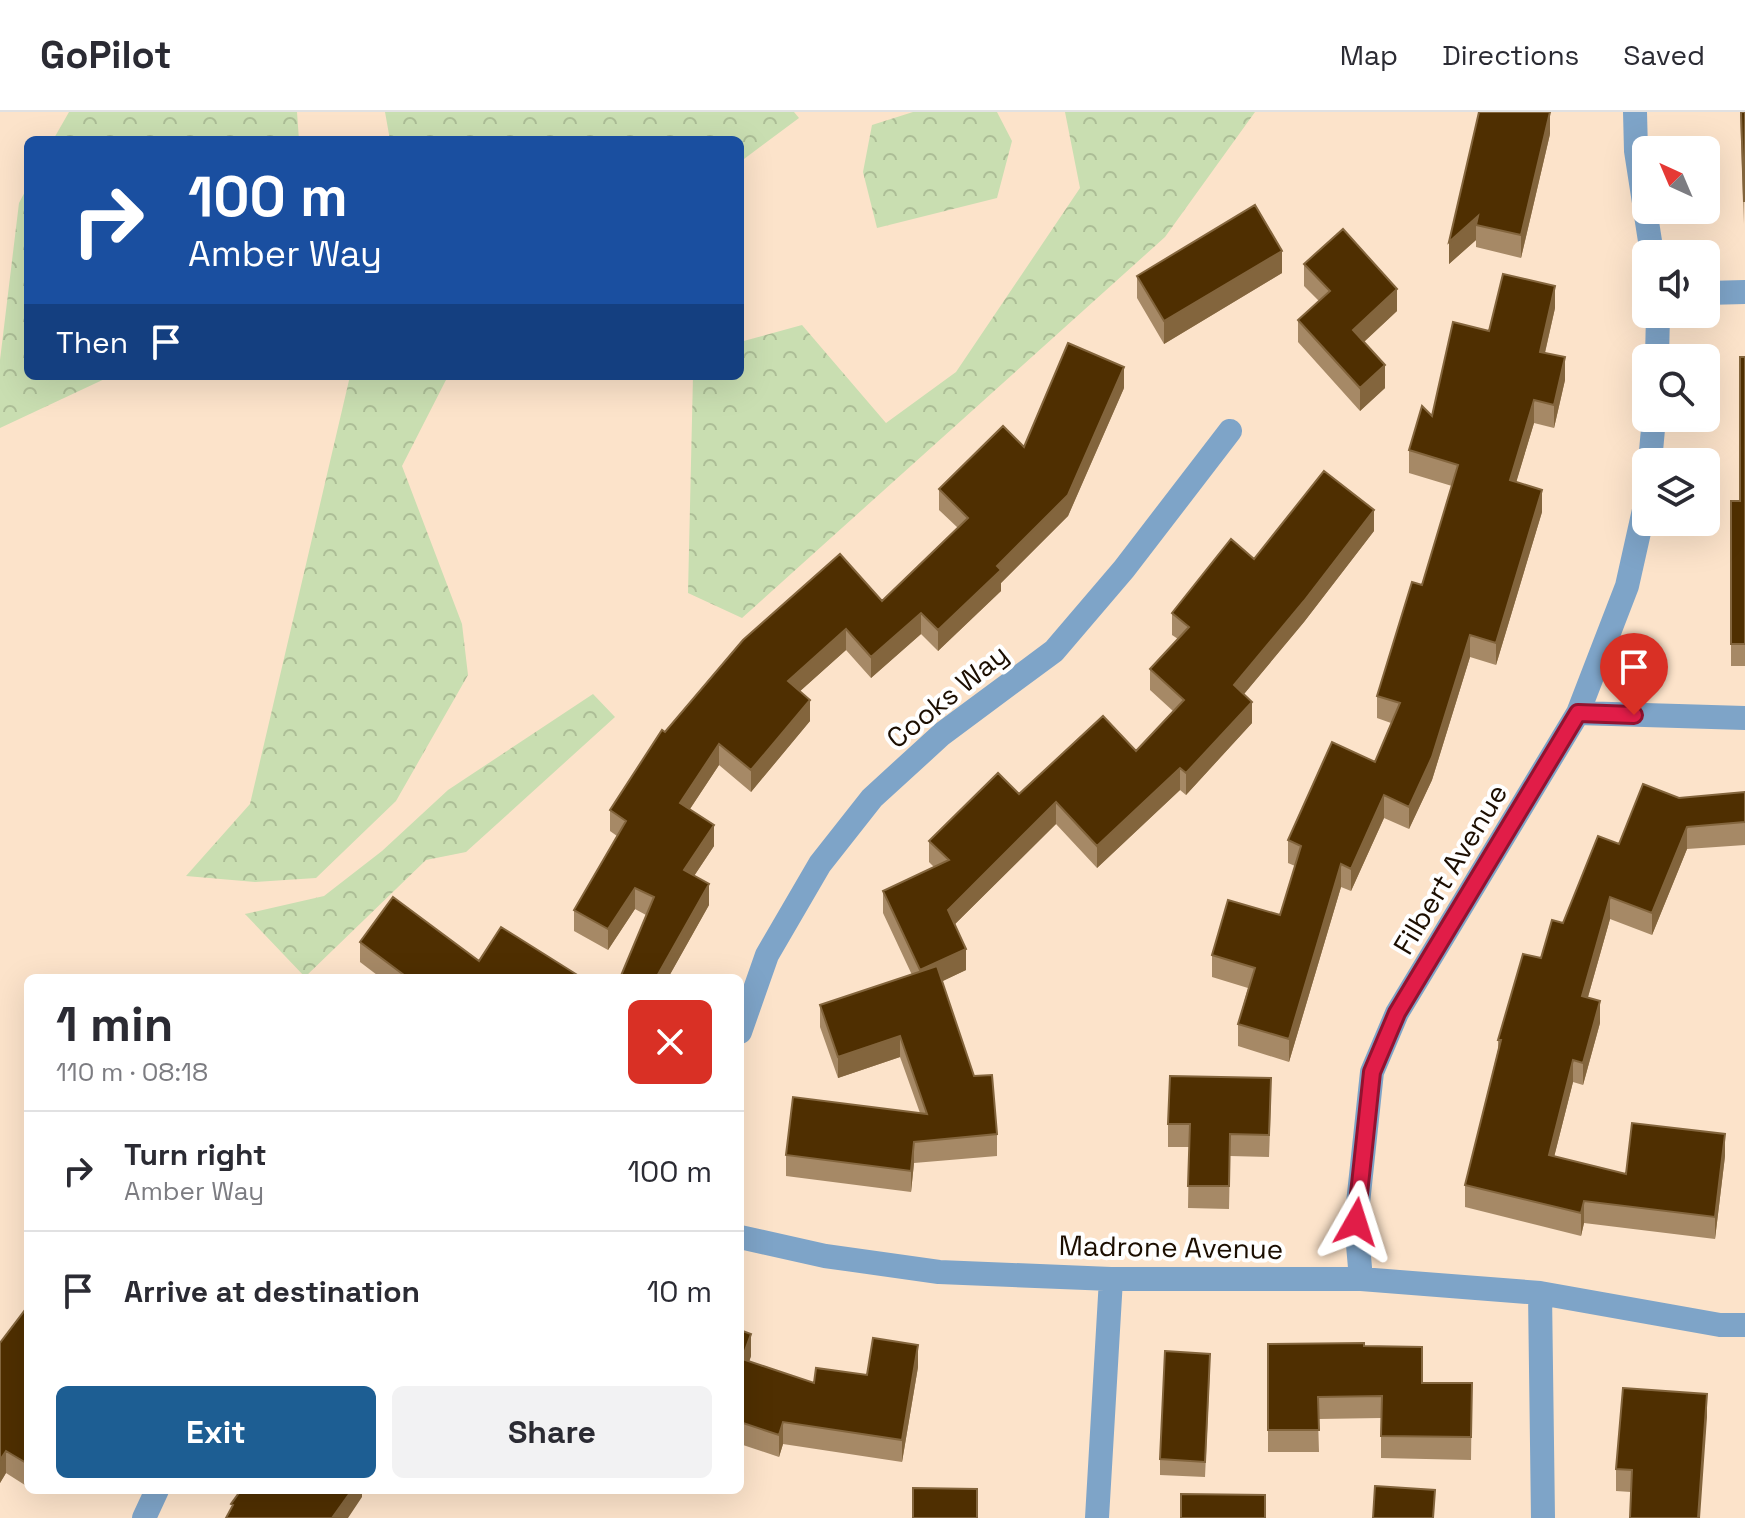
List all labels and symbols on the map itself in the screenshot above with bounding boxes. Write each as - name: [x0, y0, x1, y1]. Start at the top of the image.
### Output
- north arrow: [1632, 136, 1720, 224]
- pin: [1600, 633, 1668, 715]
- street label: Cooks Way: [879, 636, 1015, 756]
- street label: Filbert Avenue: [1385, 777, 1515, 961]
- position arrow: [1314, 1180, 1398, 1264]
- street label: Madrone Avenue: [1058, 1227, 1284, 1267]

